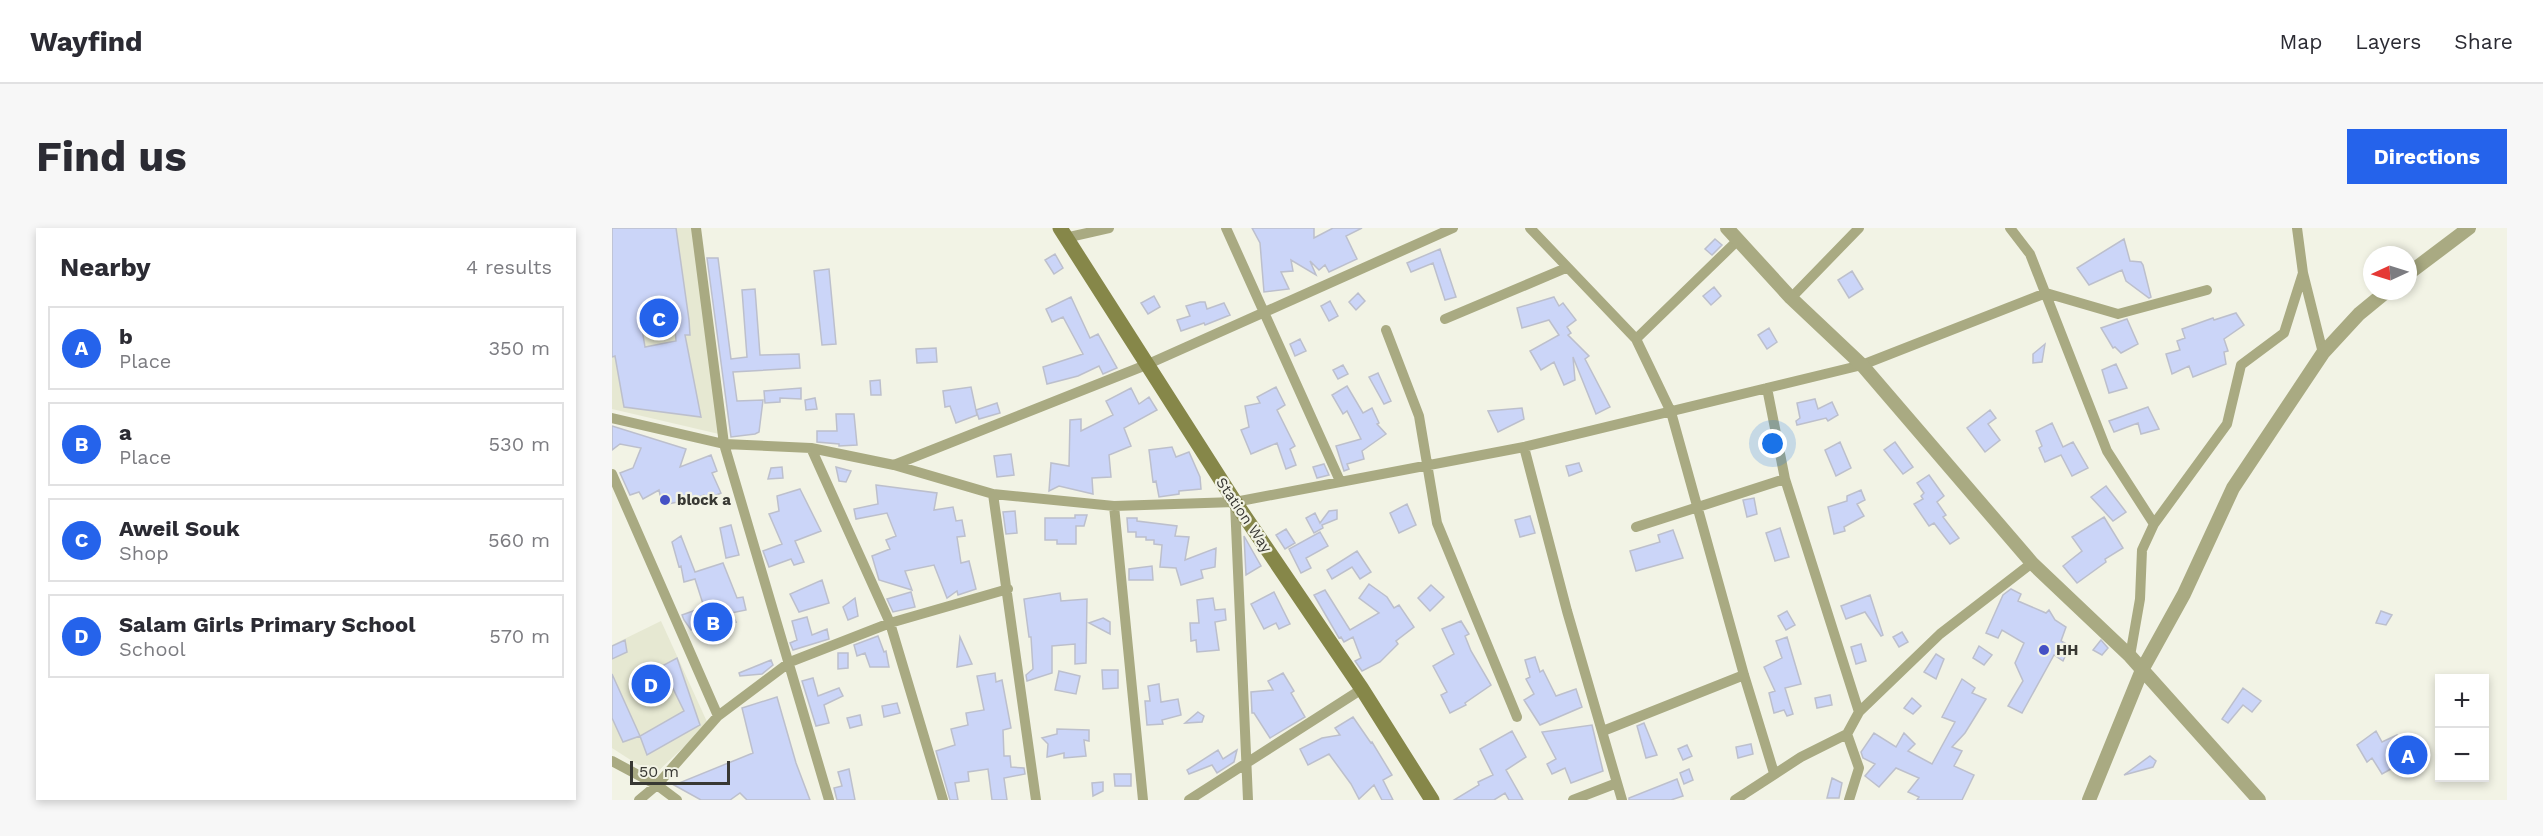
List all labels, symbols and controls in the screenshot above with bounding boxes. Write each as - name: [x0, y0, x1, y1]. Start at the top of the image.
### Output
- text: Wayfind: [30, 25, 143, 58]
- text: Map: [2279, 29, 2322, 54]
- text: Layers: [2355, 29, 2421, 54]
- text: Share: [2454, 29, 2513, 54]
- button: Directions: [2347, 129, 2507, 184]
- text: Find us: [36, 132, 187, 181]
- north arrow: [2363, 246, 2417, 300]
- text: Nearby: [60, 252, 151, 282]
- text: 4 results: [466, 255, 552, 279]
- pin: C: [640, 296, 678, 340]
- text: b: [119, 324, 133, 349]
- text: A: [75, 336, 88, 360]
- text: 350 m: [488, 336, 550, 360]
- text: Place: [119, 349, 171, 373]
- text: a: [119, 420, 132, 445]
- your location: [1758, 429, 1787, 458]
- text: B: [75, 432, 88, 456]
- text: 530 m: [488, 432, 550, 456]
- text: Place: [119, 445, 171, 469]
- street label: Station Way: [1212, 474, 1276, 556]
- place label: block a: [677, 491, 731, 509]
- marker: block a: [658, 493, 672, 507]
- text: Aweil Souk: [119, 516, 240, 541]
- text: C: [75, 528, 88, 552]
- text: 560 m: [488, 528, 550, 552]
- text: Shop: [119, 541, 169, 565]
- pin: B: [694, 600, 732, 644]
- text: Salam Girls Primary School: [119, 612, 415, 637]
- text: D: [74, 624, 89, 648]
- text: 570 m: [489, 624, 550, 648]
- text: School: [119, 637, 186, 661]
- place label: HH: [2056, 641, 2078, 659]
- marker: HH: [2037, 643, 2051, 657]
- pin: D: [632, 662, 670, 706]
- map controls: [2435, 674, 2489, 782]
- button: +: [2435, 674, 2489, 728]
- button: −: [2435, 728, 2489, 782]
- pin: A: [2388, 732, 2428, 778]
- scale bar: [630, 758, 730, 786]
- text: 50 m: [639, 762, 679, 781]

